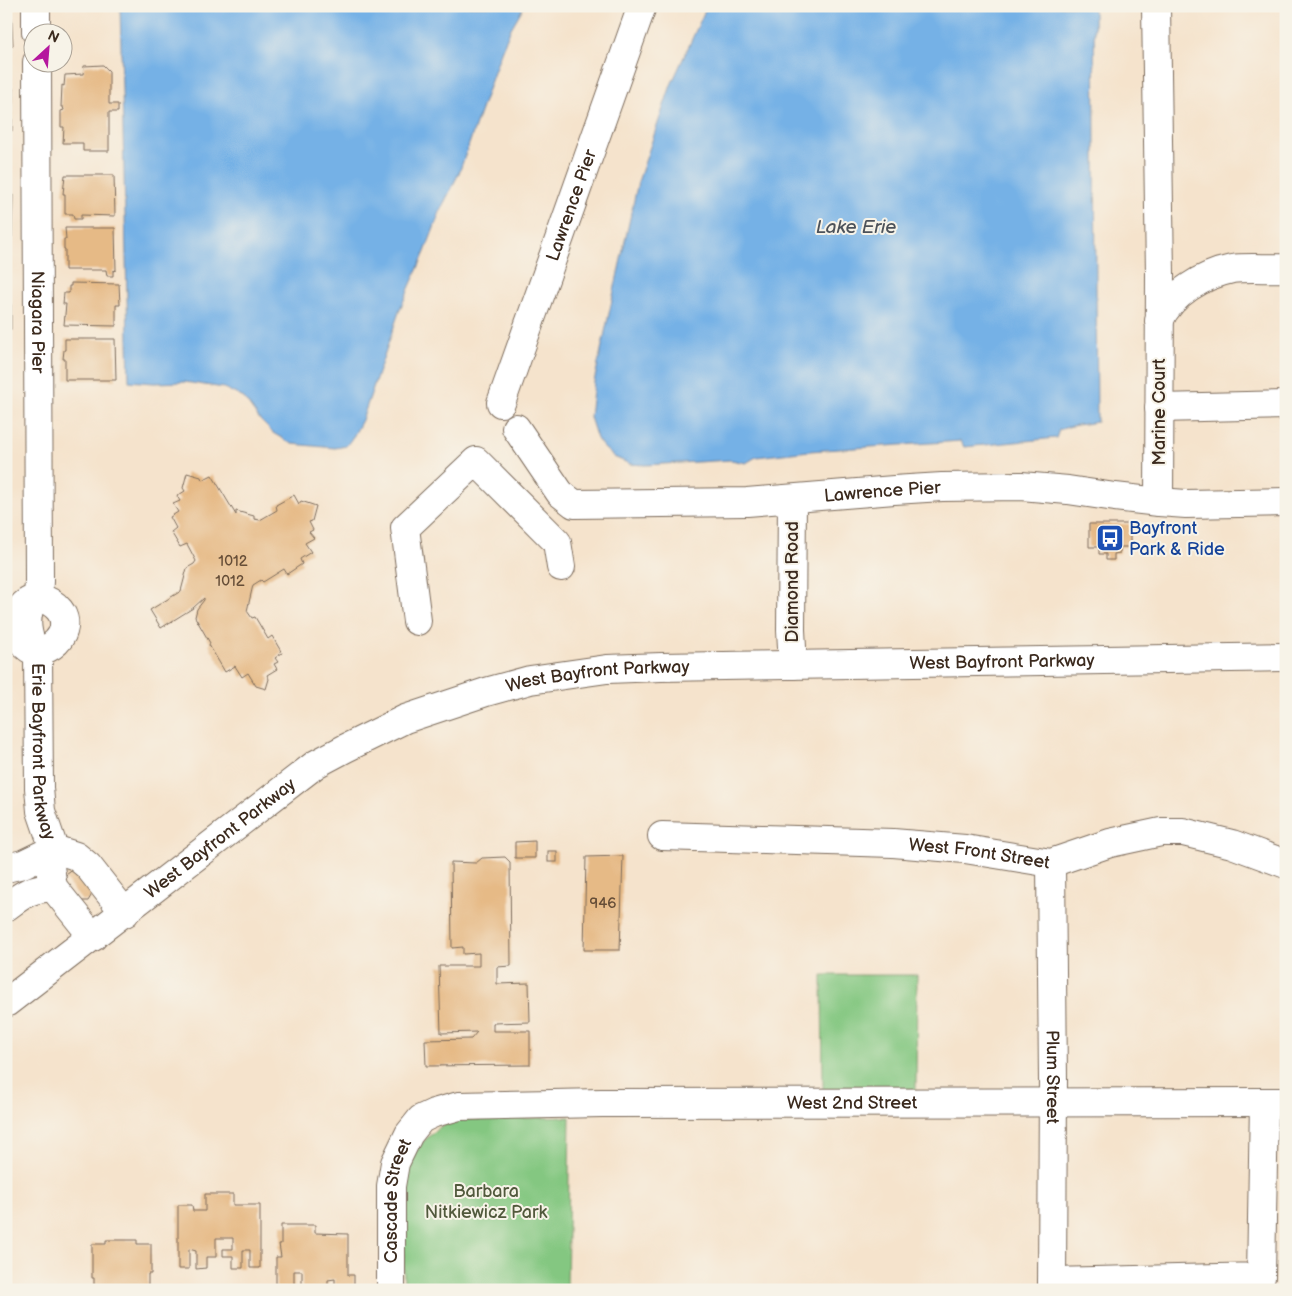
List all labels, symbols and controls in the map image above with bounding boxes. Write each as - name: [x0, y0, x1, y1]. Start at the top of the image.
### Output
- north arrow: [22, 22, 72, 72]
- text: N: [45, 27, 62, 47]
- street label: Lawrence Pier: [542, 146, 601, 264]
- water label: Lake Erie: [816, 216, 896, 239]
- street label: Niagara Pier: [27, 271, 49, 374]
- street label: Marine Court: [1149, 358, 1170, 466]
- street label: Lawrence Pier: [823, 477, 942, 506]
- place label: Bayfront Park & Ride: [1129, 518, 1225, 560]
- street label: Diamond Road: [782, 521, 803, 643]
- bus stop icon: Bayfront Park & Ride: [1095, 523, 1125, 553]
- house number: 1012: [218, 552, 248, 571]
- house number: 1012: [215, 572, 245, 591]
- street label: West Bayfront Parkway: [909, 650, 1096, 674]
- street label: West Bayfront Parkway: [503, 656, 691, 697]
- street label: Erie Bayfront Parkway: [28, 663, 61, 843]
- street label: West Bayfront Parkway: [140, 773, 300, 903]
- street label: West Front Street: [908, 834, 1052, 873]
- house number: 946: [590, 894, 617, 913]
- street label: Plum Street: [1042, 1030, 1064, 1125]
- street label: West 2nd Street: [787, 1092, 918, 1113]
- street label: Cascade Street: [381, 1135, 416, 1263]
- park label: Barbara Nitkiewicz Park: [425, 1181, 547, 1223]

